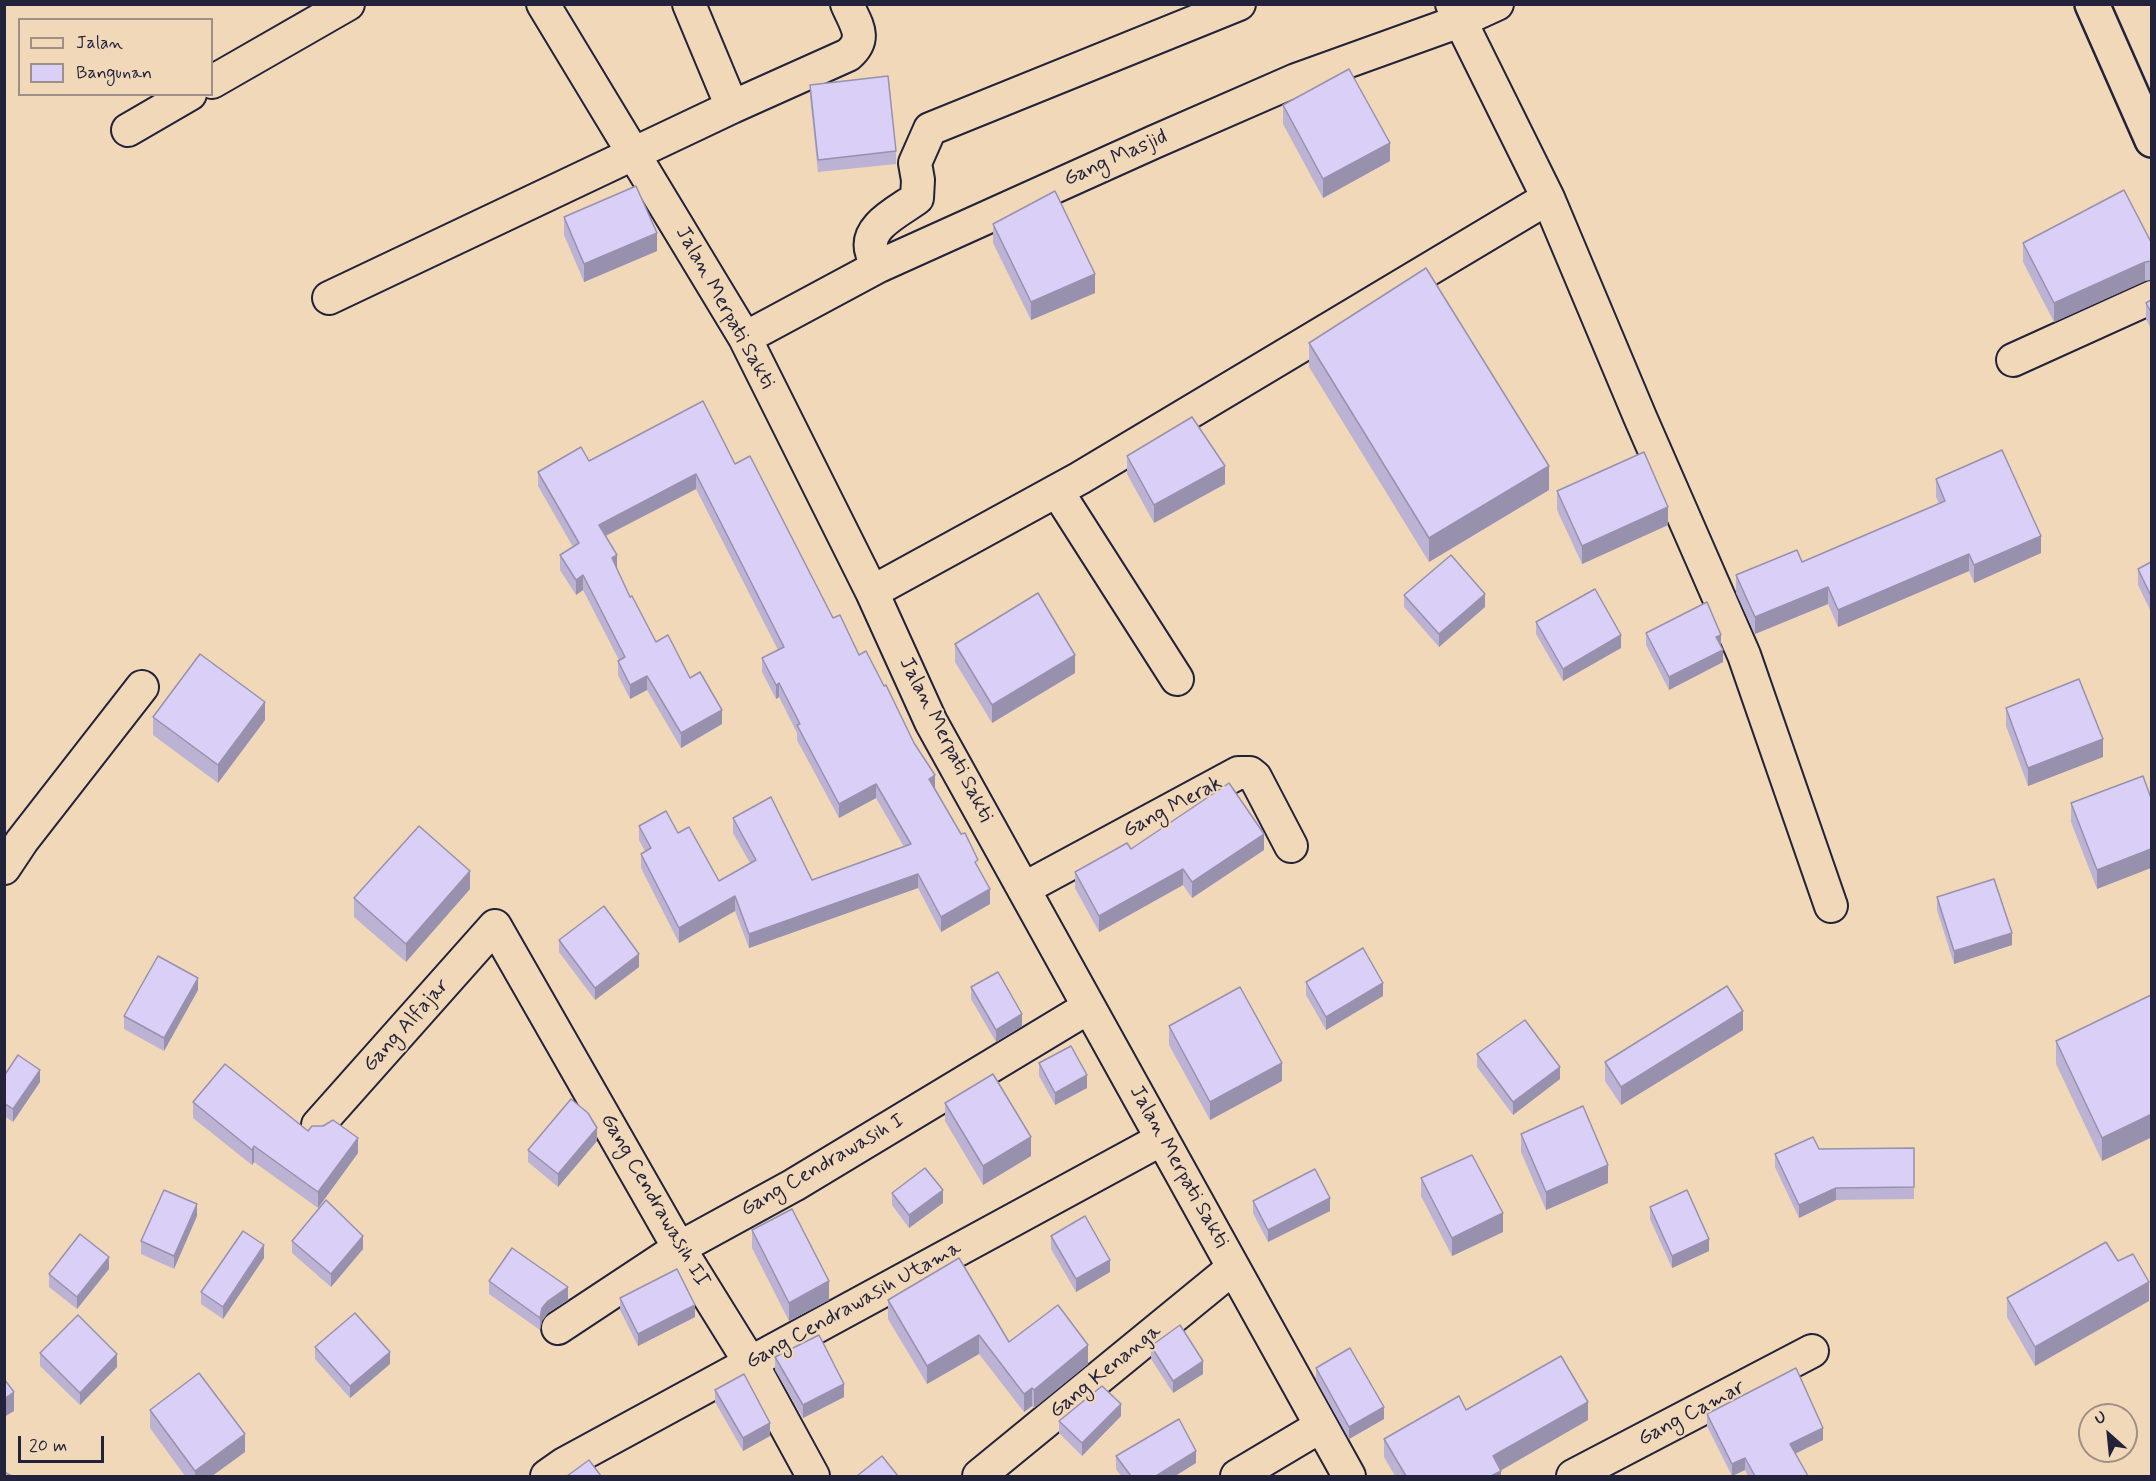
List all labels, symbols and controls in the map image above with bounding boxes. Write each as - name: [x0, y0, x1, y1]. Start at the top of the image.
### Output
- legend: [18, 18, 213, 96]
- text: Jalan: [76, 31, 123, 55]
- text: Bangunan: [76, 61, 152, 85]
- street label: Gang Masjid: [1060, 125, 1172, 193]
- street label: Jalan Merpati Sakti: [669, 222, 779, 394]
- street label: Jalan Merpati Sakti: [893, 653, 997, 827]
- street label: Gang Merak: [1119, 771, 1227, 845]
- street label: Gang Alfajar: [358, 974, 456, 1078]
- street label: Jalan Merpati Sakti: [1123, 1081, 1233, 1253]
- street label: Gang Cendrawasih I: [737, 1109, 909, 1223]
- street label: Gang Cendrawasih II: [594, 1110, 714, 1292]
- street label: Gang Cendrawasih Utama: [742, 1236, 966, 1376]
- street label: Gang Kenanga: [1045, 1319, 1167, 1425]
- street label: Gang Camar: [1634, 1375, 1750, 1453]
- north arrow: [2078, 1403, 2138, 1463]
- text: U: [2091, 1407, 2110, 1430]
- scale bar: [21, 1424, 106, 1462]
- text: 20 m: [29, 1434, 67, 1458]

